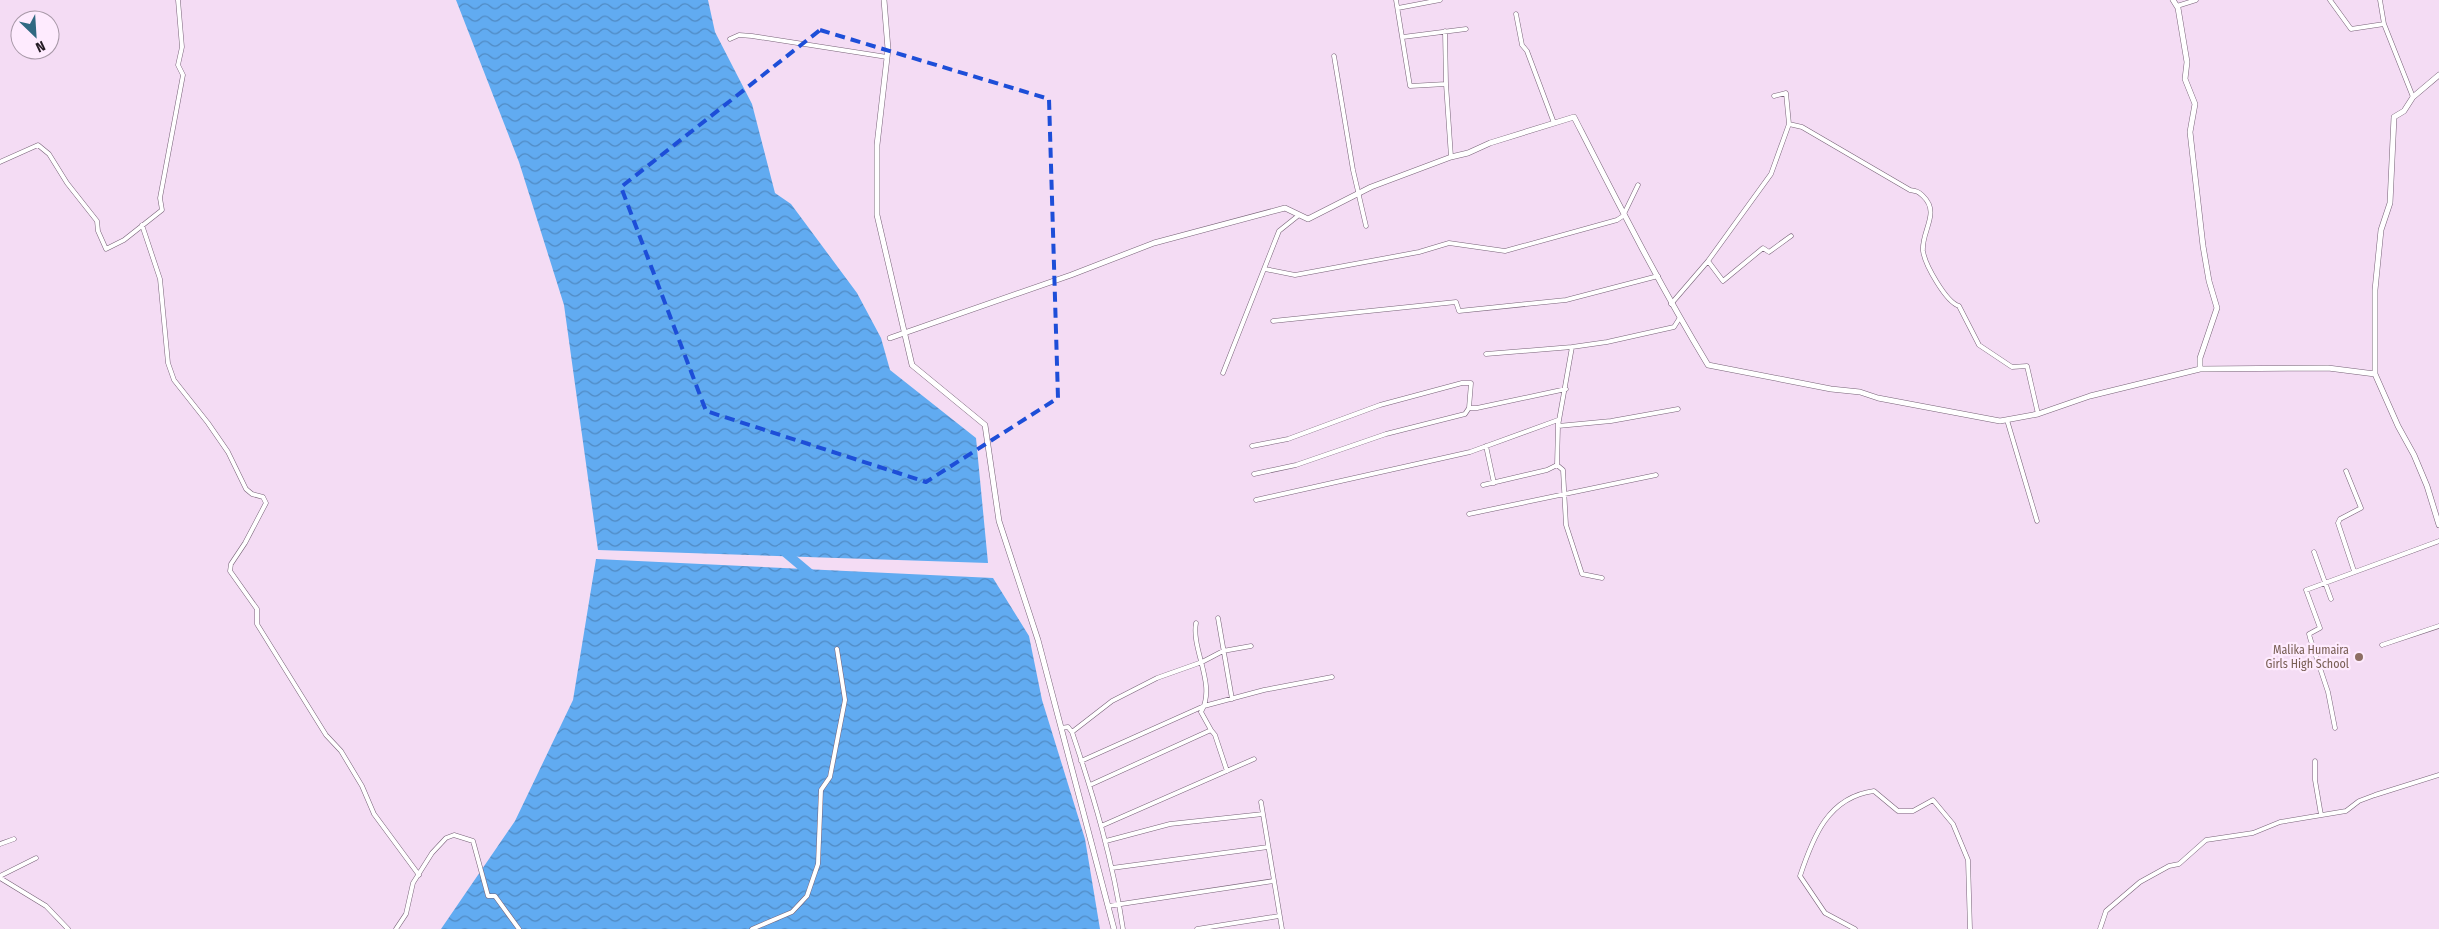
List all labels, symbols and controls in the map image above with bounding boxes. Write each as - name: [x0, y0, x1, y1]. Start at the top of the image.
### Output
- north arrow: [10, 10, 60, 60]
- text: N: [33, 37, 48, 56]
- place label: Malika Humaira Girls High School: [2266, 643, 2349, 671]
- marker: Malika Humaira Girls High School: [2353, 651, 2365, 663]

